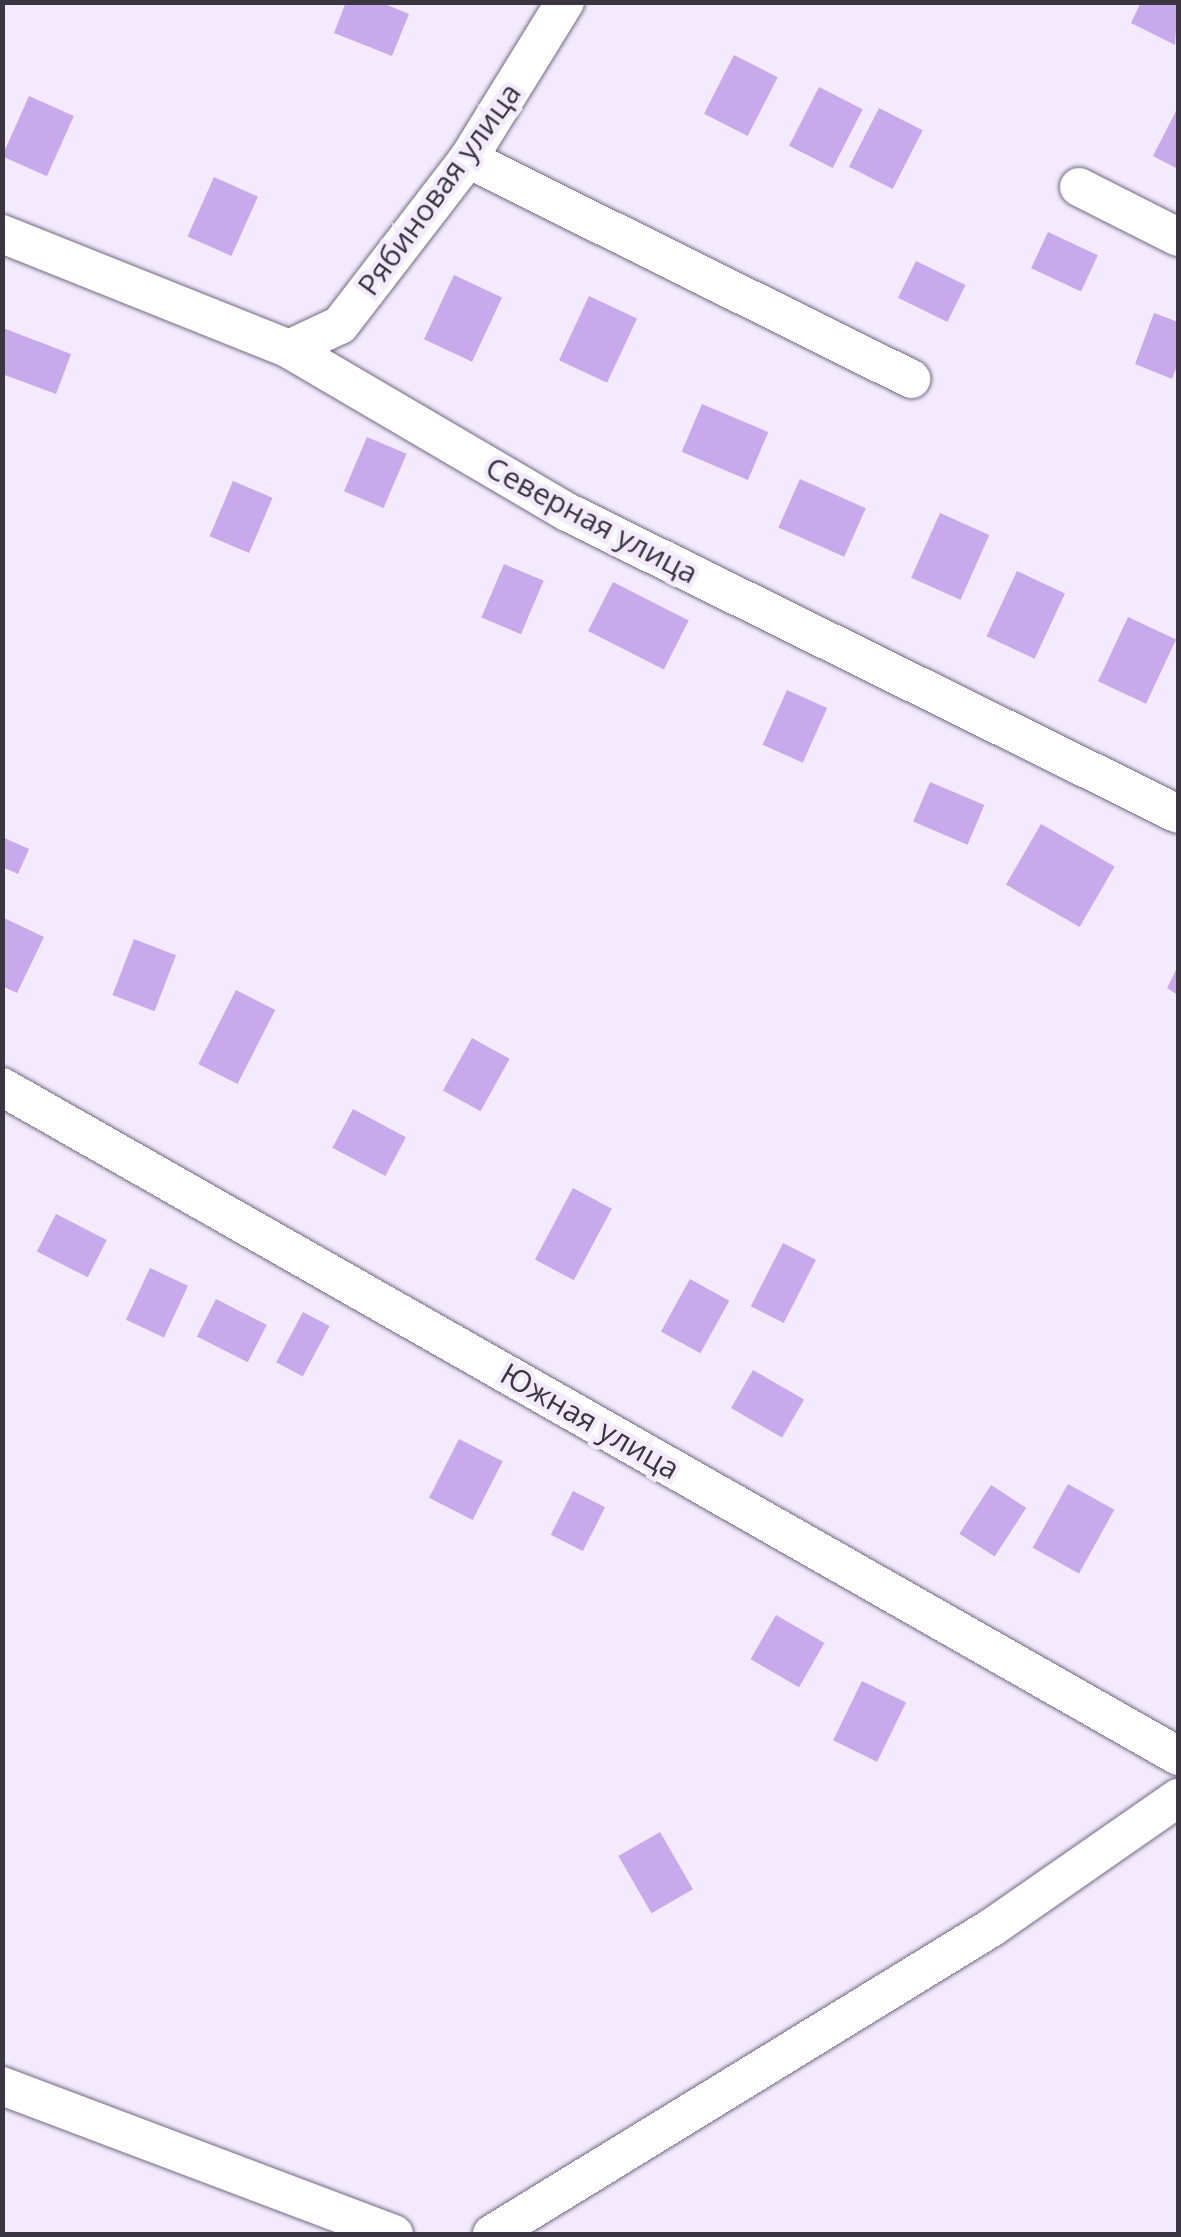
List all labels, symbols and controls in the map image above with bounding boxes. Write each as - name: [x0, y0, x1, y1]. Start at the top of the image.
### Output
- street label: Рябиновая улица: [350, 76, 528, 302]
- street label: Северная улица: [480, 449, 704, 591]
- street label: Южная улица: [494, 1355, 686, 1487]

